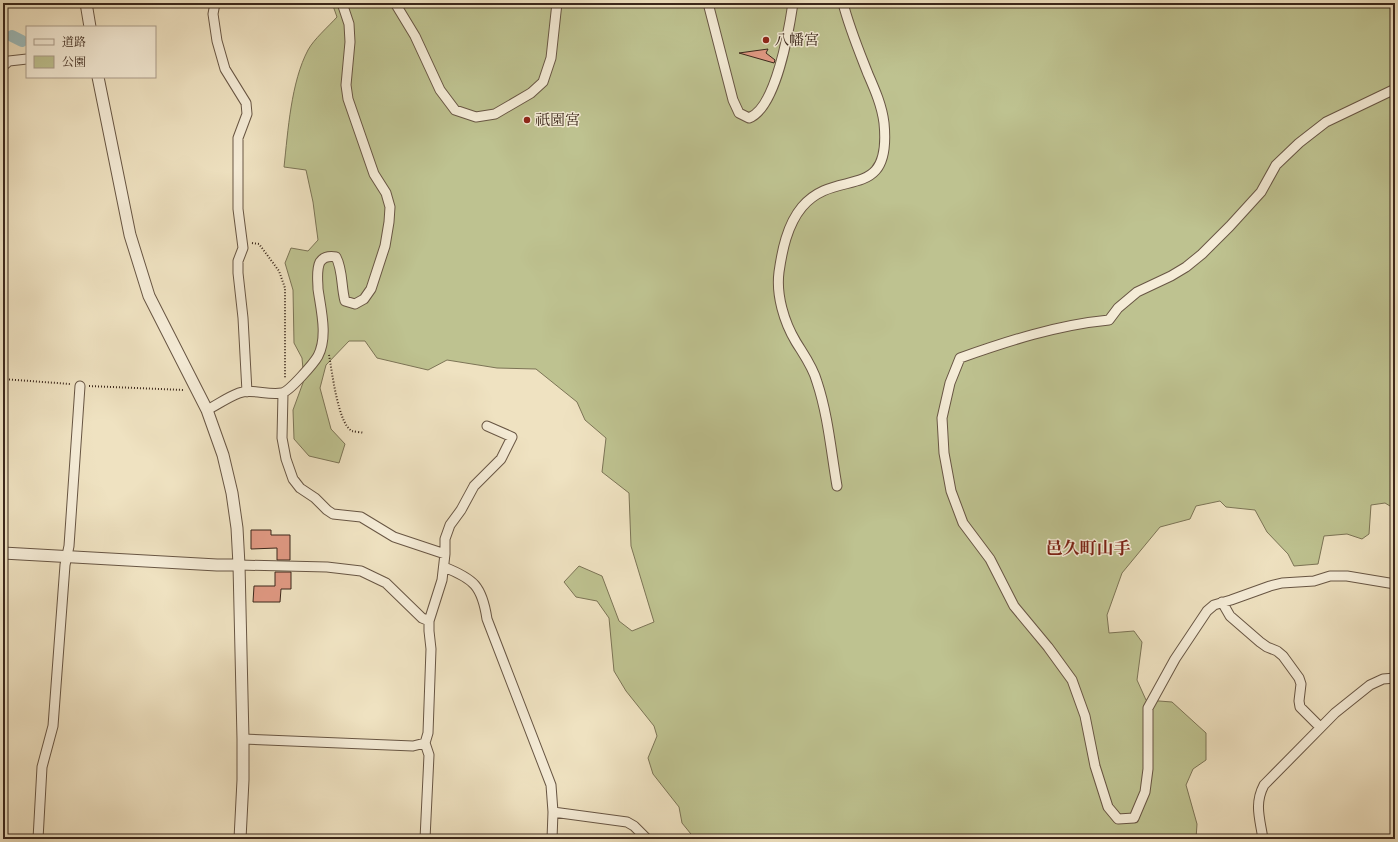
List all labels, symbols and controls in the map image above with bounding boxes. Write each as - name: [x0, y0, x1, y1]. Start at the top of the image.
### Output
- legend: [26, 26, 156, 78]
- place label: 八幡宮: [774, 31, 819, 49]
- text: 道路: [62, 35, 86, 49]
- marker: 八幡宮: [761, 35, 771, 45]
- text: 公園: [62, 55, 86, 69]
- place label: 祇園宮: [535, 111, 580, 129]
- marker: 祇園宮: [522, 115, 532, 125]
- district label: 邑久町山手: [1046, 538, 1131, 559]

